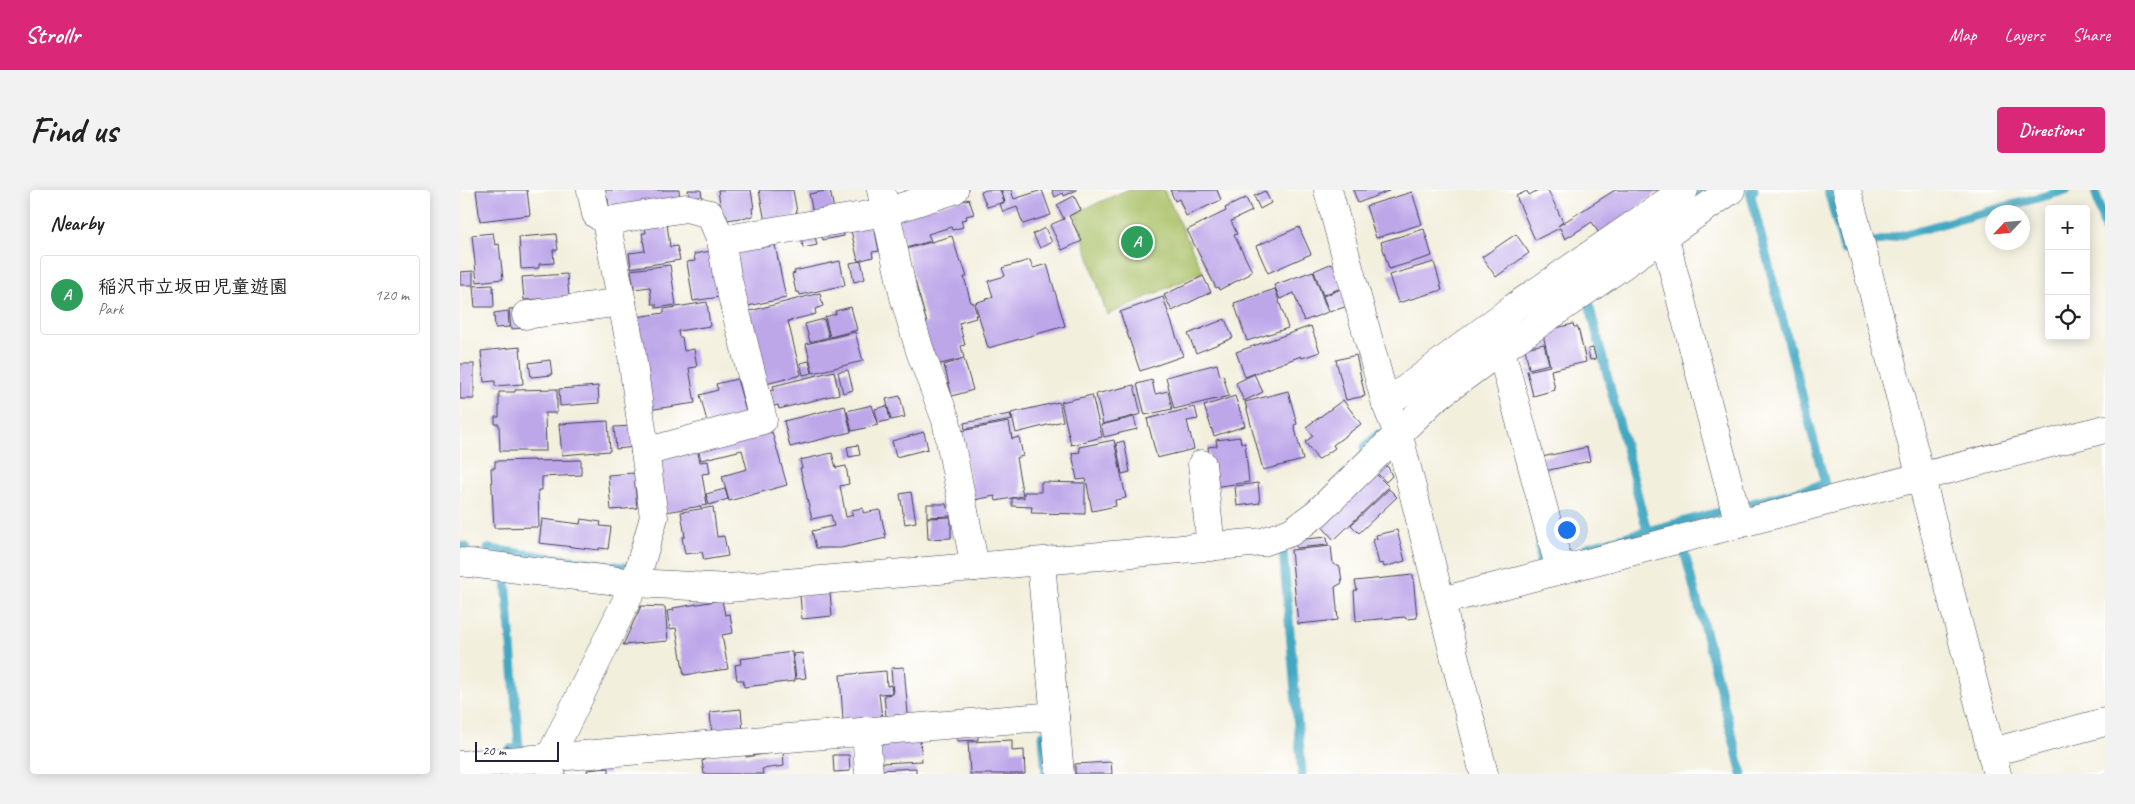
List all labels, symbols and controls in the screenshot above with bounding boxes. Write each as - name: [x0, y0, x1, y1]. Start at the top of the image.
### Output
- text: Strollr: [25, 20, 80, 50]
- text: Map: [1949, 24, 1977, 46]
- text: Layers: [2005, 24, 2044, 46]
- text: Share: [2072, 24, 2110, 46]
- button: Directions: [1997, 107, 2105, 153]
- text: Find us: [30, 108, 117, 153]
- north arrow: [1985, 205, 2030, 250]
- map controls: [2045, 205, 2090, 340]
- button: +: [2045, 205, 2090, 250]
- text: Nearby: [50, 210, 103, 236]
- pin: A: [1121, 223, 1153, 261]
- button: −: [2045, 250, 2090, 295]
- text: 稲沢市立坂田児童遊園: [98, 275, 288, 299]
- text: A: [63, 285, 71, 305]
- text: 120 m: [375, 285, 409, 305]
- button: locate: [2045, 295, 2090, 340]
- text: Park: [98, 299, 123, 319]
- your location: [1554, 517, 1580, 543]
- scale bar: [475, 739, 559, 762]
- text: 20 m: [482, 742, 506, 759]

